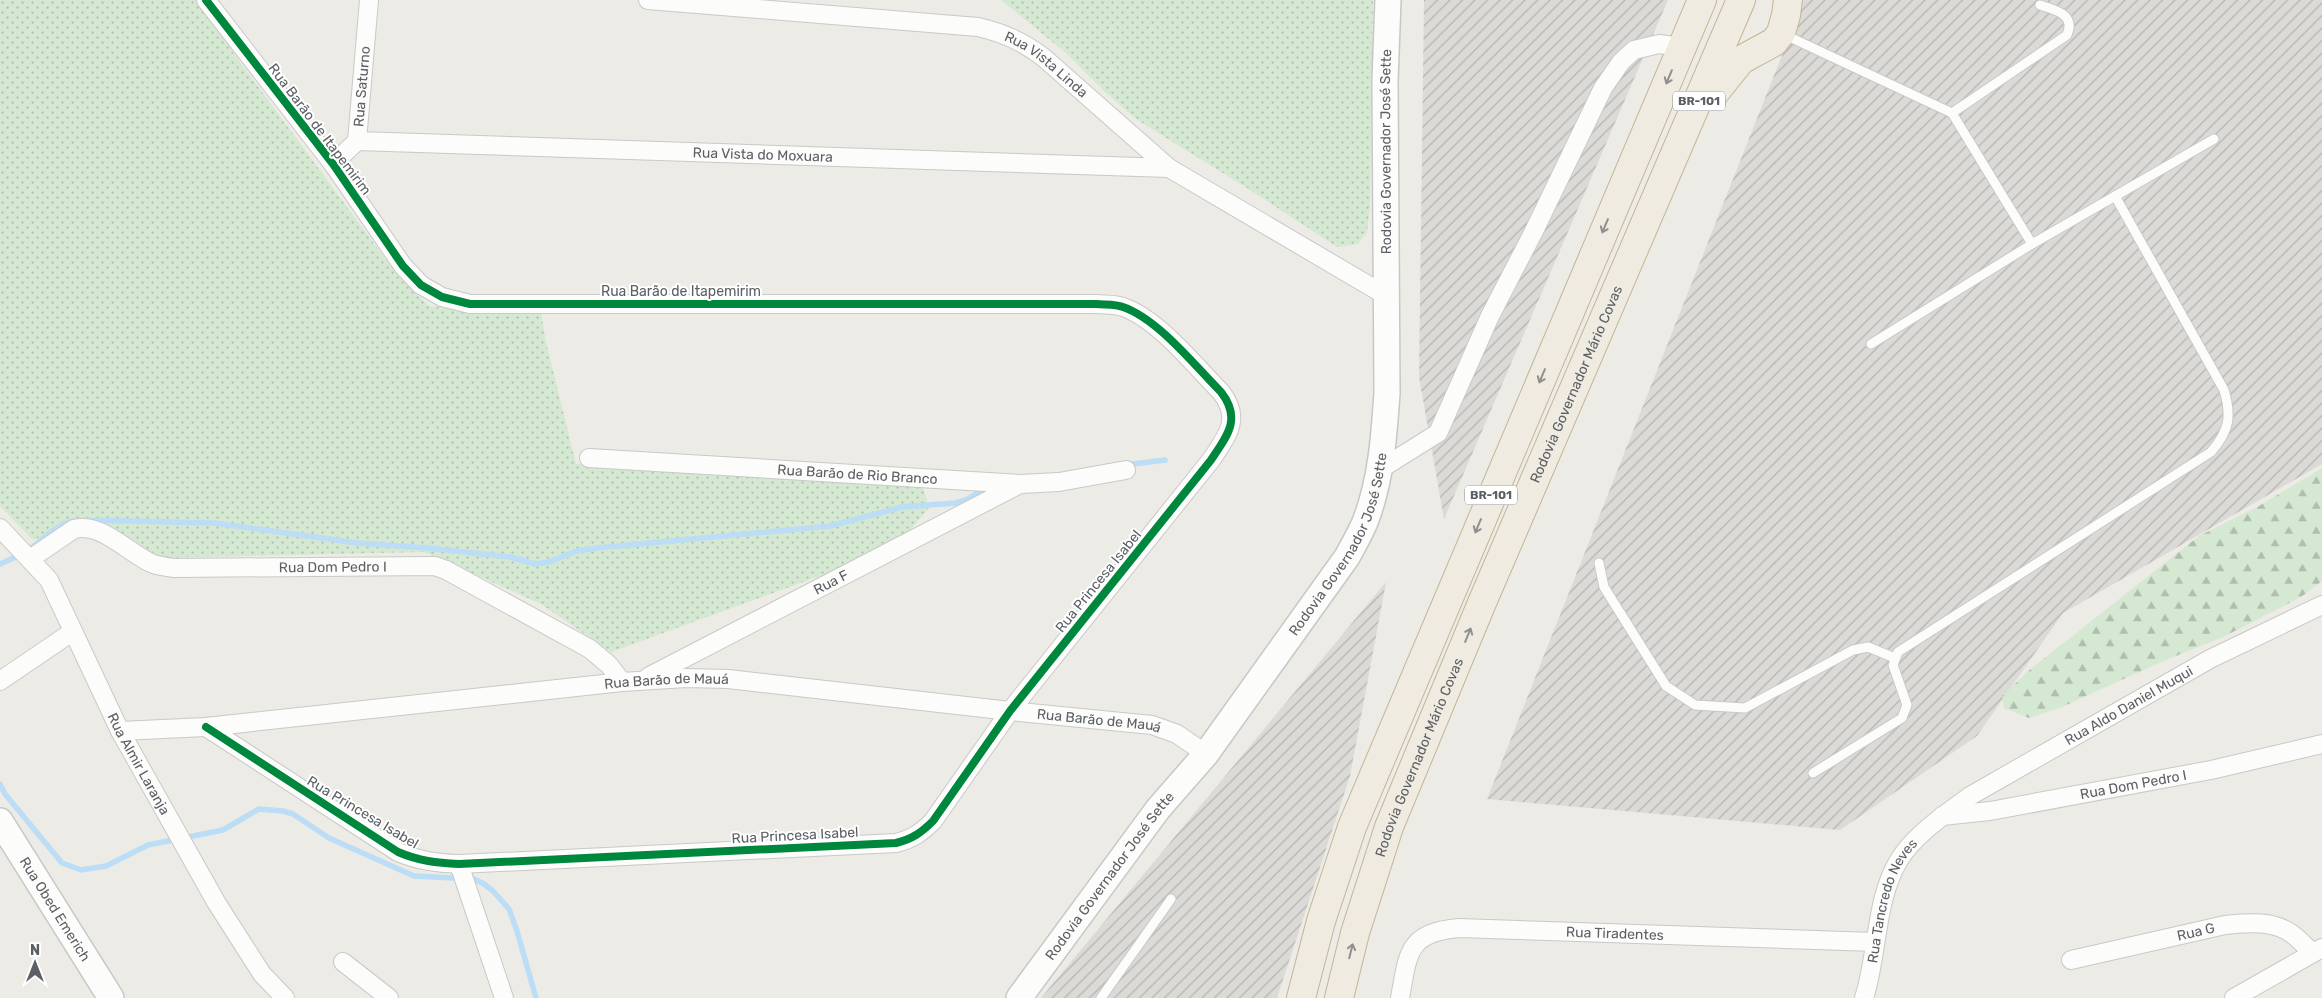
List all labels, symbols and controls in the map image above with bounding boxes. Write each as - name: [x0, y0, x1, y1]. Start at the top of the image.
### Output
- street label: Rua Vista Linda: [1002, 28, 1091, 101]
- street label: Rua Saturno: [350, 45, 374, 128]
- street label: Rodovia Governador José Sette: [1377, 49, 1395, 254]
- street label: Rua Barão de Itapemirim: [265, 60, 375, 198]
- one-way arrow: [1664, 69, 1674, 84]
- road number: BR-101: [1673, 92, 1725, 110]
- street label: Rua Vista do Moxuara: [692, 144, 833, 166]
- one-way arrow: [1600, 218, 1610, 233]
- street label: Rua Barão de Itapemirim: [601, 283, 761, 300]
- street label: Rodovia Governador Mário Covas: [1526, 283, 1626, 486]
- one-way arrow: [1536, 368, 1546, 383]
- street label: Rodovia Governador José Sette: [1285, 451, 1391, 639]
- street label: Rua Barão de Rio Branco: [777, 461, 938, 488]
- road number: BR-101: [1465, 486, 1517, 504]
- one-way arrow: [1473, 518, 1483, 533]
- street label: Rua Princesa Isabel: [1052, 527, 1145, 636]
- street label: Rua Dom Pedro I: [279, 558, 387, 576]
- street label: Rua F: [811, 567, 851, 599]
- one-way arrow: [1464, 628, 1474, 643]
- street label: Rodovia Governador Mário Covas: [1372, 655, 1467, 859]
- street label: Rua Aldo Daniel Muqui: [2062, 663, 2196, 749]
- street label: Rua Barão de Mauá: [603, 670, 729, 693]
- street label: Rua Barão de Mauá: [1036, 706, 1163, 737]
- street label: Rua Almir Laranja: [104, 710, 173, 818]
- street label: Rua Dom Pedro I: [2079, 767, 2188, 803]
- street label: Rua Princesa Isabel: [304, 772, 422, 852]
- street label: Rodovia Governador José Sette: [1042, 789, 1178, 964]
- street label: Rua Princesa Isabel: [731, 824, 859, 847]
- street label: Rua Tancredo Neves: [1864, 835, 1921, 964]
- street label: Rua Obed Emerich: [16, 854, 94, 965]
- street label: Rua G: [2175, 920, 2216, 945]
- street label: Rua Tiradentes: [1566, 924, 1664, 944]
- north arrow: [10, 938, 60, 988]
- text: N: [30, 942, 40, 959]
- one-way arrow: [1347, 943, 1356, 959]

